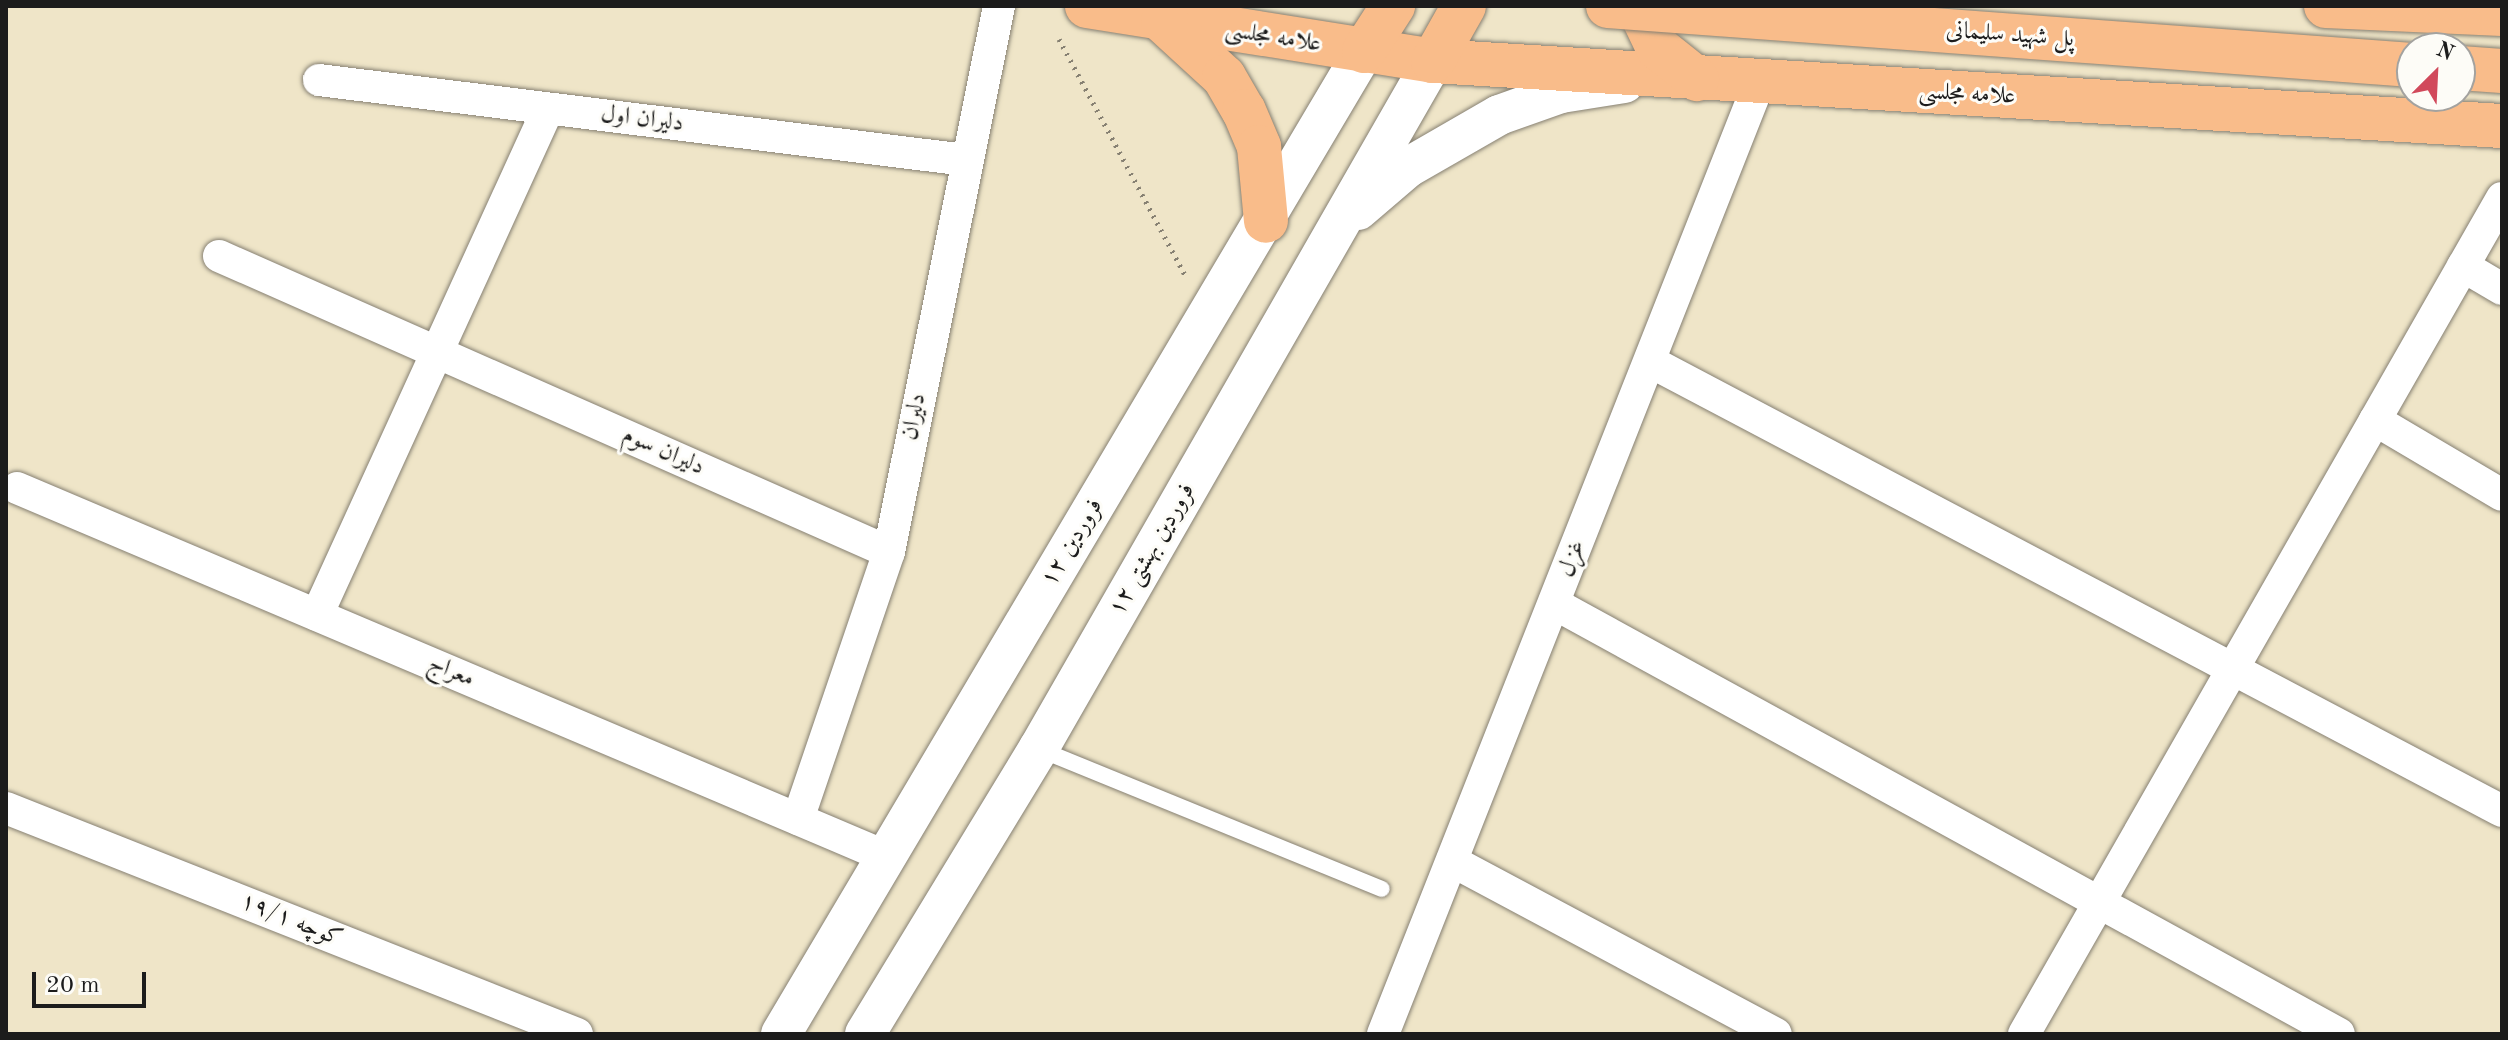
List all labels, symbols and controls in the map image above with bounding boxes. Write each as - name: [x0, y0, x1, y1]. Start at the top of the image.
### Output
- street label: علامه مجلسی: [1223, 16, 1323, 60]
- street label: پل شهید سلیمانی: [1945, 17, 2075, 55]
- north arrow: [2396, 32, 2476, 112]
- text: N: [2433, 38, 2457, 65]
- street label: علامه مجلسی: [1918, 78, 2016, 112]
- street label: دلیران اول: [599, 101, 685, 139]
- street label: دلیران: [896, 391, 934, 443]
- street label: دلیران سوم: [618, 421, 708, 483]
- street label: ۱۲ فروردین بهشتی: [1104, 479, 1202, 621]
- street label: ۱۲ فروردین: [1036, 494, 1110, 592]
- street label: غزل: [1553, 536, 1593, 582]
- street label: معراج: [424, 649, 478, 695]
- street label: کوچه ۱۹/۱: [236, 888, 346, 954]
- scale bar: [36, 956, 150, 1006]
- text: 20 m: [46, 974, 100, 998]

